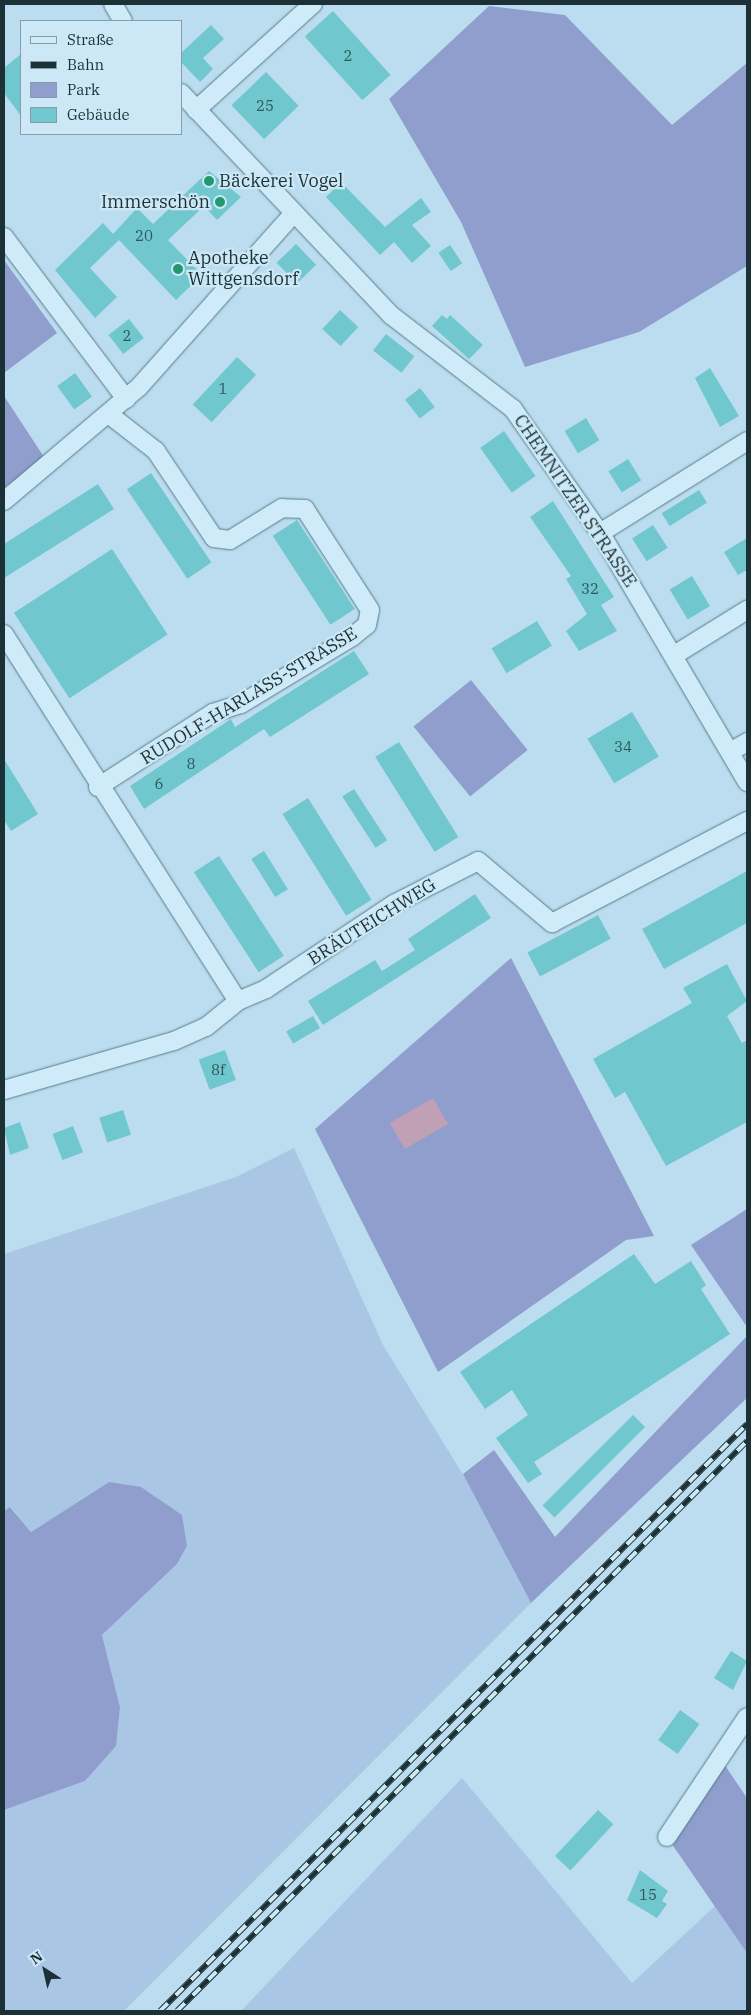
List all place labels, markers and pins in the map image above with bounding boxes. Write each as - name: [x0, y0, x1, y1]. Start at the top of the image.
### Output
- place label: Bäckerei Vogel: [219, 170, 343, 192]
- marker: Bäckerei Vogel: [203, 175, 215, 187]
- place label: Immerschön: [101, 191, 210, 213]
- marker: Immerschön: [214, 196, 226, 208]
- place label: Apotheke Wittgensdorf: [188, 248, 298, 290]
- marker: Apotheke Wittgensdorf: [172, 263, 184, 275]

